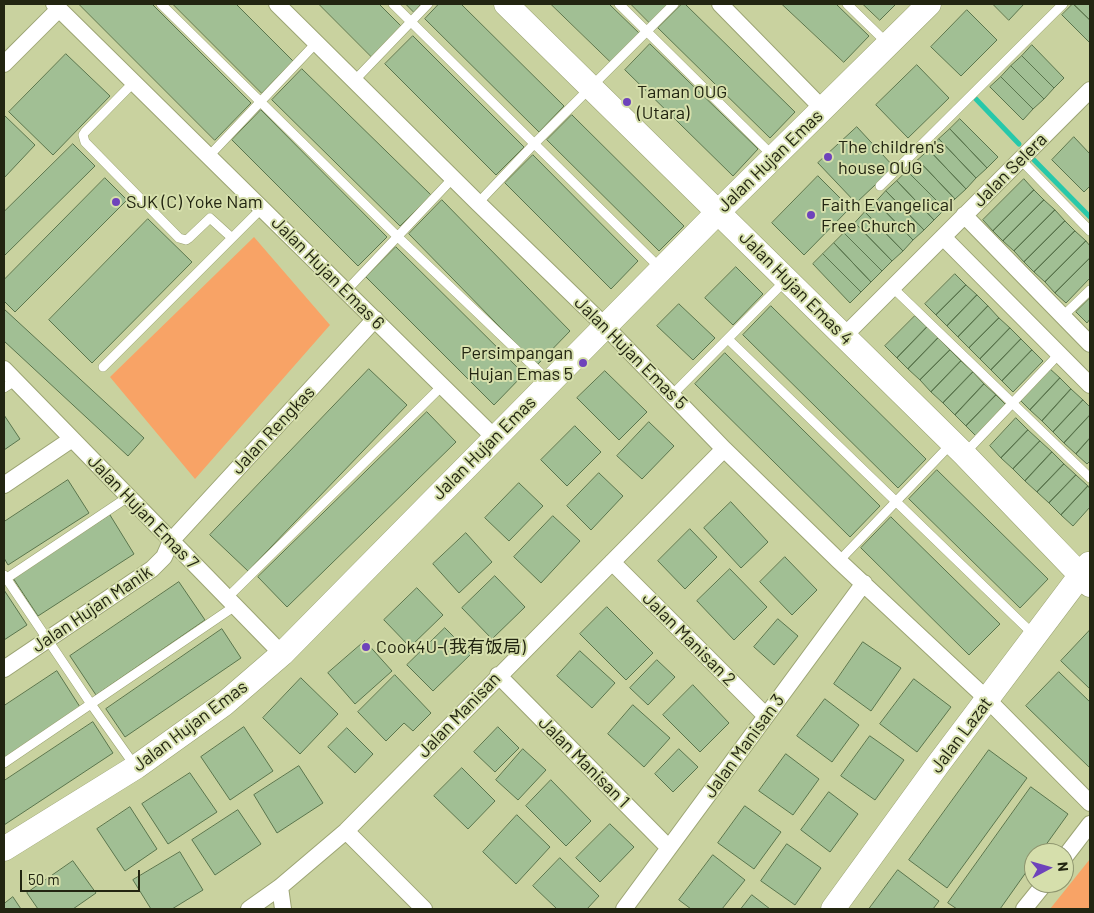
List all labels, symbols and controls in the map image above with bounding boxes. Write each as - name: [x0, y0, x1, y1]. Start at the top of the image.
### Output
- place label: Taman OUG (Utara): [637, 81, 727, 124]
- marker: Taman OUG (Utara): [621, 96, 633, 108]
- street label: Jalan Hujan Emas: [713, 105, 827, 217]
- street label: Jalan Selera: [969, 129, 1051, 211]
- place label: The children's house OUG: [838, 136, 944, 178]
- marker: The children's house OUG: [822, 151, 834, 163]
- place label: SJK (C) Yoke Nam: [126, 191, 263, 213]
- place label: Faith Evangelical Free Church: [821, 194, 953, 236]
- marker: SJK (C) Yoke Nam: [110, 196, 122, 208]
- marker: Faith Evangelical Free Church: [805, 209, 817, 221]
- street label: Jalan Hujan Emas 6: [267, 212, 389, 334]
- street label: Jalan Hujan Emas 4: [735, 227, 857, 349]
- street label: Jalan Hujan Emas 5: [570, 292, 692, 414]
- place label: Persimpangan Hujan Emas 5: [461, 342, 573, 384]
- marker: Persimpangan Hujan Emas 5: [577, 357, 589, 369]
- street label: Jalan Rengkas: [227, 381, 319, 479]
- street label: Jalan Hujan Emas: [428, 392, 540, 504]
- street label: Jalan Hujan Emas 7: [83, 450, 203, 574]
- street label: Jalan Hujan Manik: [28, 561, 156, 657]
- street label: Jalan Manisan 2: [638, 588, 740, 690]
- place label: Cook4U-(我有饭局): [376, 636, 526, 658]
- marker: Cook4U-(我有饭局): [360, 641, 372, 653]
- street label: Jalan Manisan: [413, 668, 505, 762]
- street label: Jalan Hujan Emas: [128, 676, 252, 776]
- street label: Jalan Manisan 3: [699, 690, 789, 802]
- street label: Jalan Lazat: [925, 693, 997, 777]
- street label: Jalan Manisan 1: [534, 712, 634, 812]
- north arrow: [1024, 843, 1074, 893]
- scale bar: [22, 860, 142, 892]
- text: N: [1054, 861, 1072, 872]
- text: 50 m: [28, 870, 60, 888]

